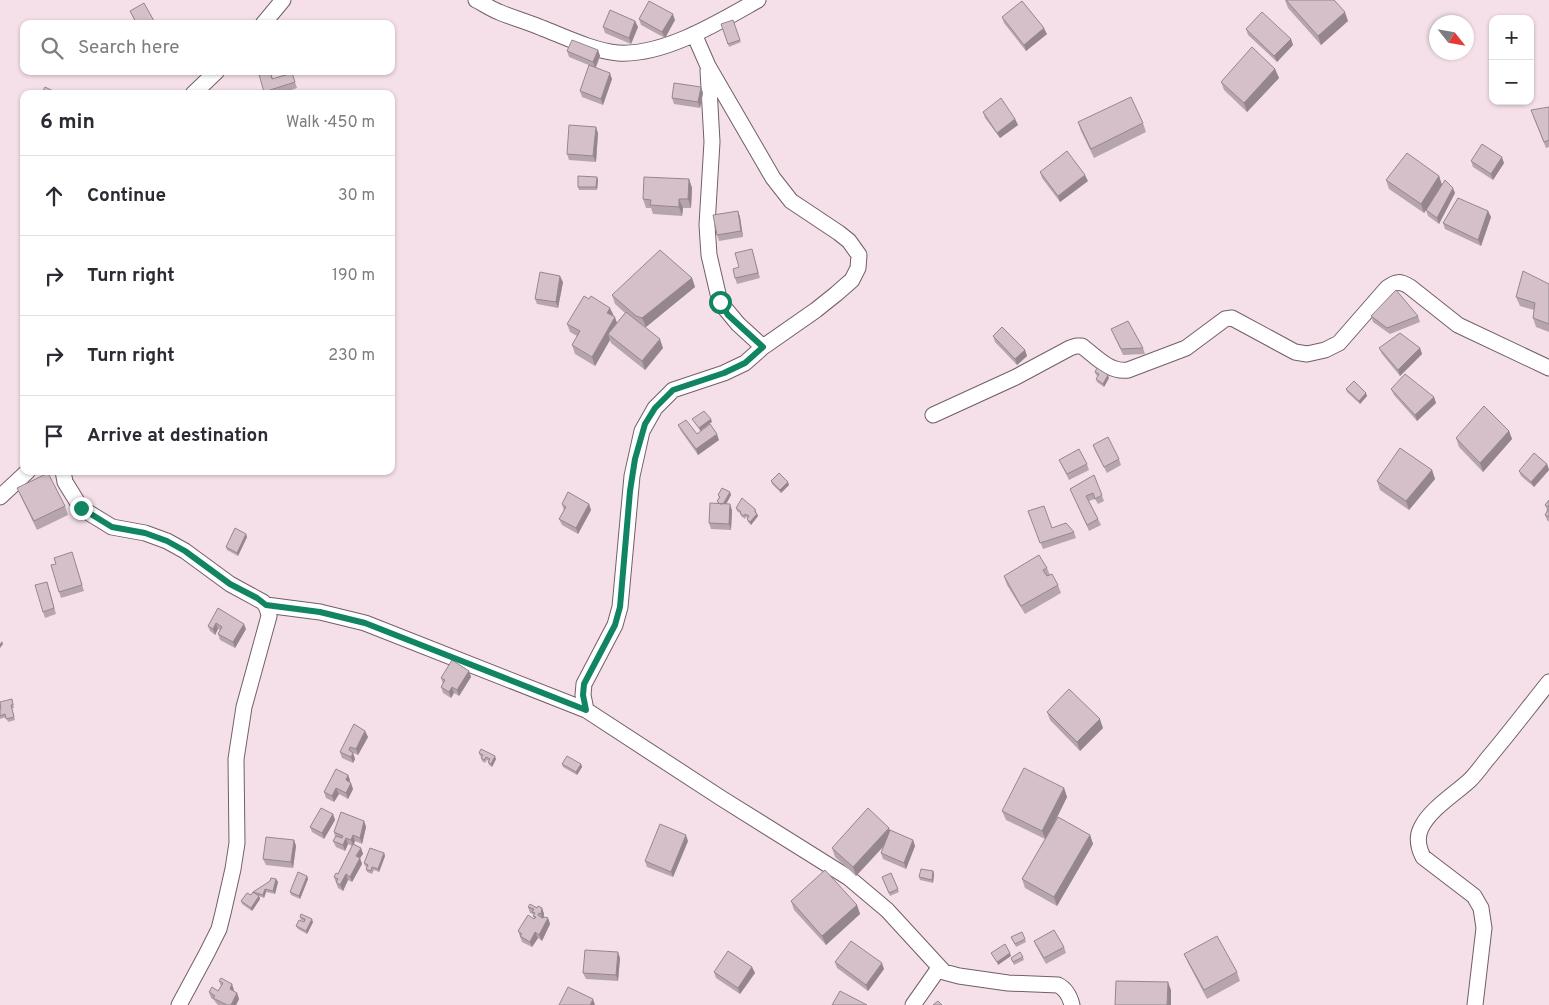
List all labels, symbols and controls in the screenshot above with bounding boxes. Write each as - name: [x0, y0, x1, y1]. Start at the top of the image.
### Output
- north arrow: [1429, 15, 1474, 60]
- map controls: [1489, 15, 1534, 105]
- button: +: [1489, 15, 1534, 60]
- search box: [20, 20, 395, 75]
- icon: search: [38, 34, 66, 62]
- text: Search here: [78, 36, 180, 60]
- button: −: [1489, 60, 1534, 105]
- text: 6 min: [40, 109, 95, 136]
- text: Walk · 450 m: [286, 113, 375, 133]
- icon: ahead: [40, 182, 68, 210]
- text: Continue: [87, 184, 166, 208]
- text: 30 m: [338, 186, 375, 206]
- icon: right: [40, 262, 68, 290]
- text: Turn right: [87, 264, 175, 288]
- text: 190 m: [332, 266, 375, 286]
- route start: [709, 291, 732, 314]
- icon: right: [40, 342, 68, 370]
- text: Turn right: [87, 344, 175, 368]
- text: 230 m: [328, 346, 375, 366]
- icon: arrive: [40, 422, 68, 450]
- text: Arrive at destination: [87, 424, 268, 448]
- route end: [70, 497, 93, 520]

